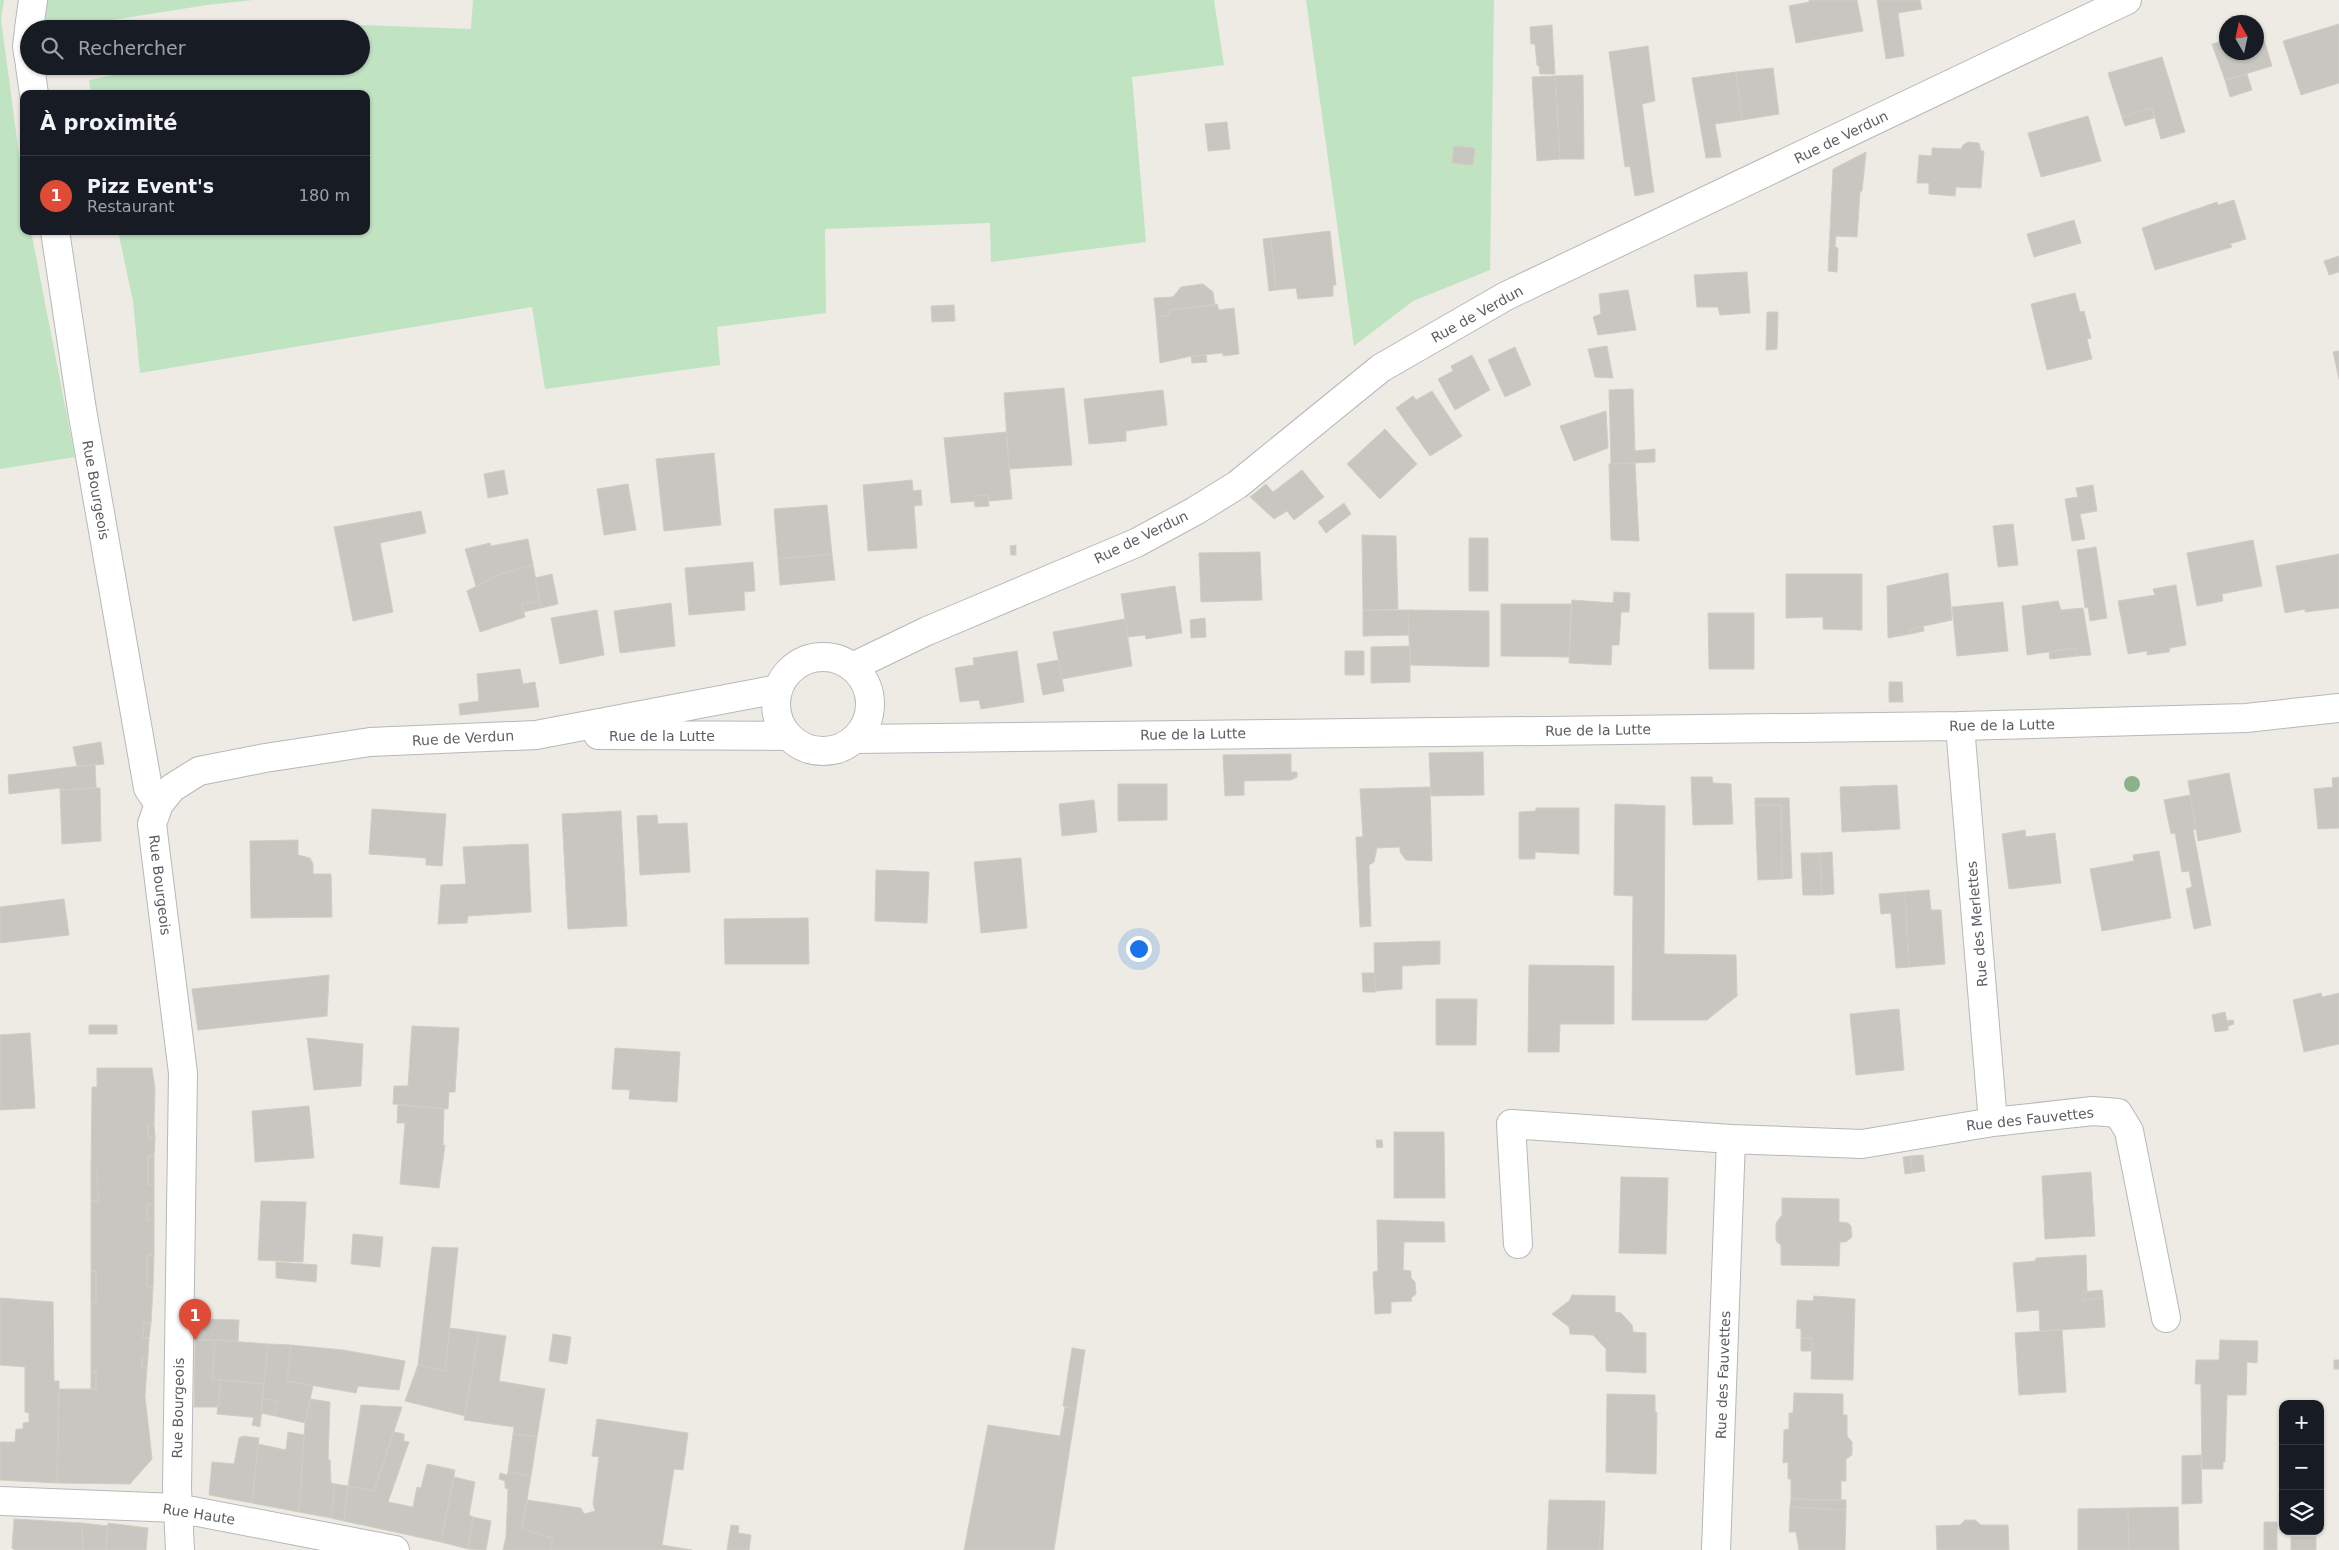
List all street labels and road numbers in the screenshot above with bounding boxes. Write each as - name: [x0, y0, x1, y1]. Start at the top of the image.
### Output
- street label: Rue de Verdun: [1792, 107, 1890, 167]
- street label: Rue de Verdun: [1428, 282, 1526, 346]
- street label: Rue Bourgeois: [79, 439, 113, 541]
- street label: Rue de Verdun: [1092, 507, 1190, 567]
- street label: Rue de la Lutte: [1949, 716, 2055, 734]
- street label: Rue de la Lutte: [1545, 721, 1651, 739]
- street label: Rue de la Lutte: [1140, 725, 1246, 743]
- street label: Rue de Verdun: [412, 727, 514, 749]
- street label: Rue de la Lutte: [609, 728, 715, 744]
- street label: Rue Bourgeois: [146, 834, 174, 936]
- street label: Rue des Merlettes: [1964, 860, 1990, 988]
- street label: Rue des Fauvettes: [1965, 1104, 2095, 1134]
- street label: Rue des Fauvettes: [1713, 1311, 1733, 1439]
- street label: Rue Bourgeois: [169, 1357, 187, 1459]
- street label: Rue Haute: [162, 1500, 236, 1528]

